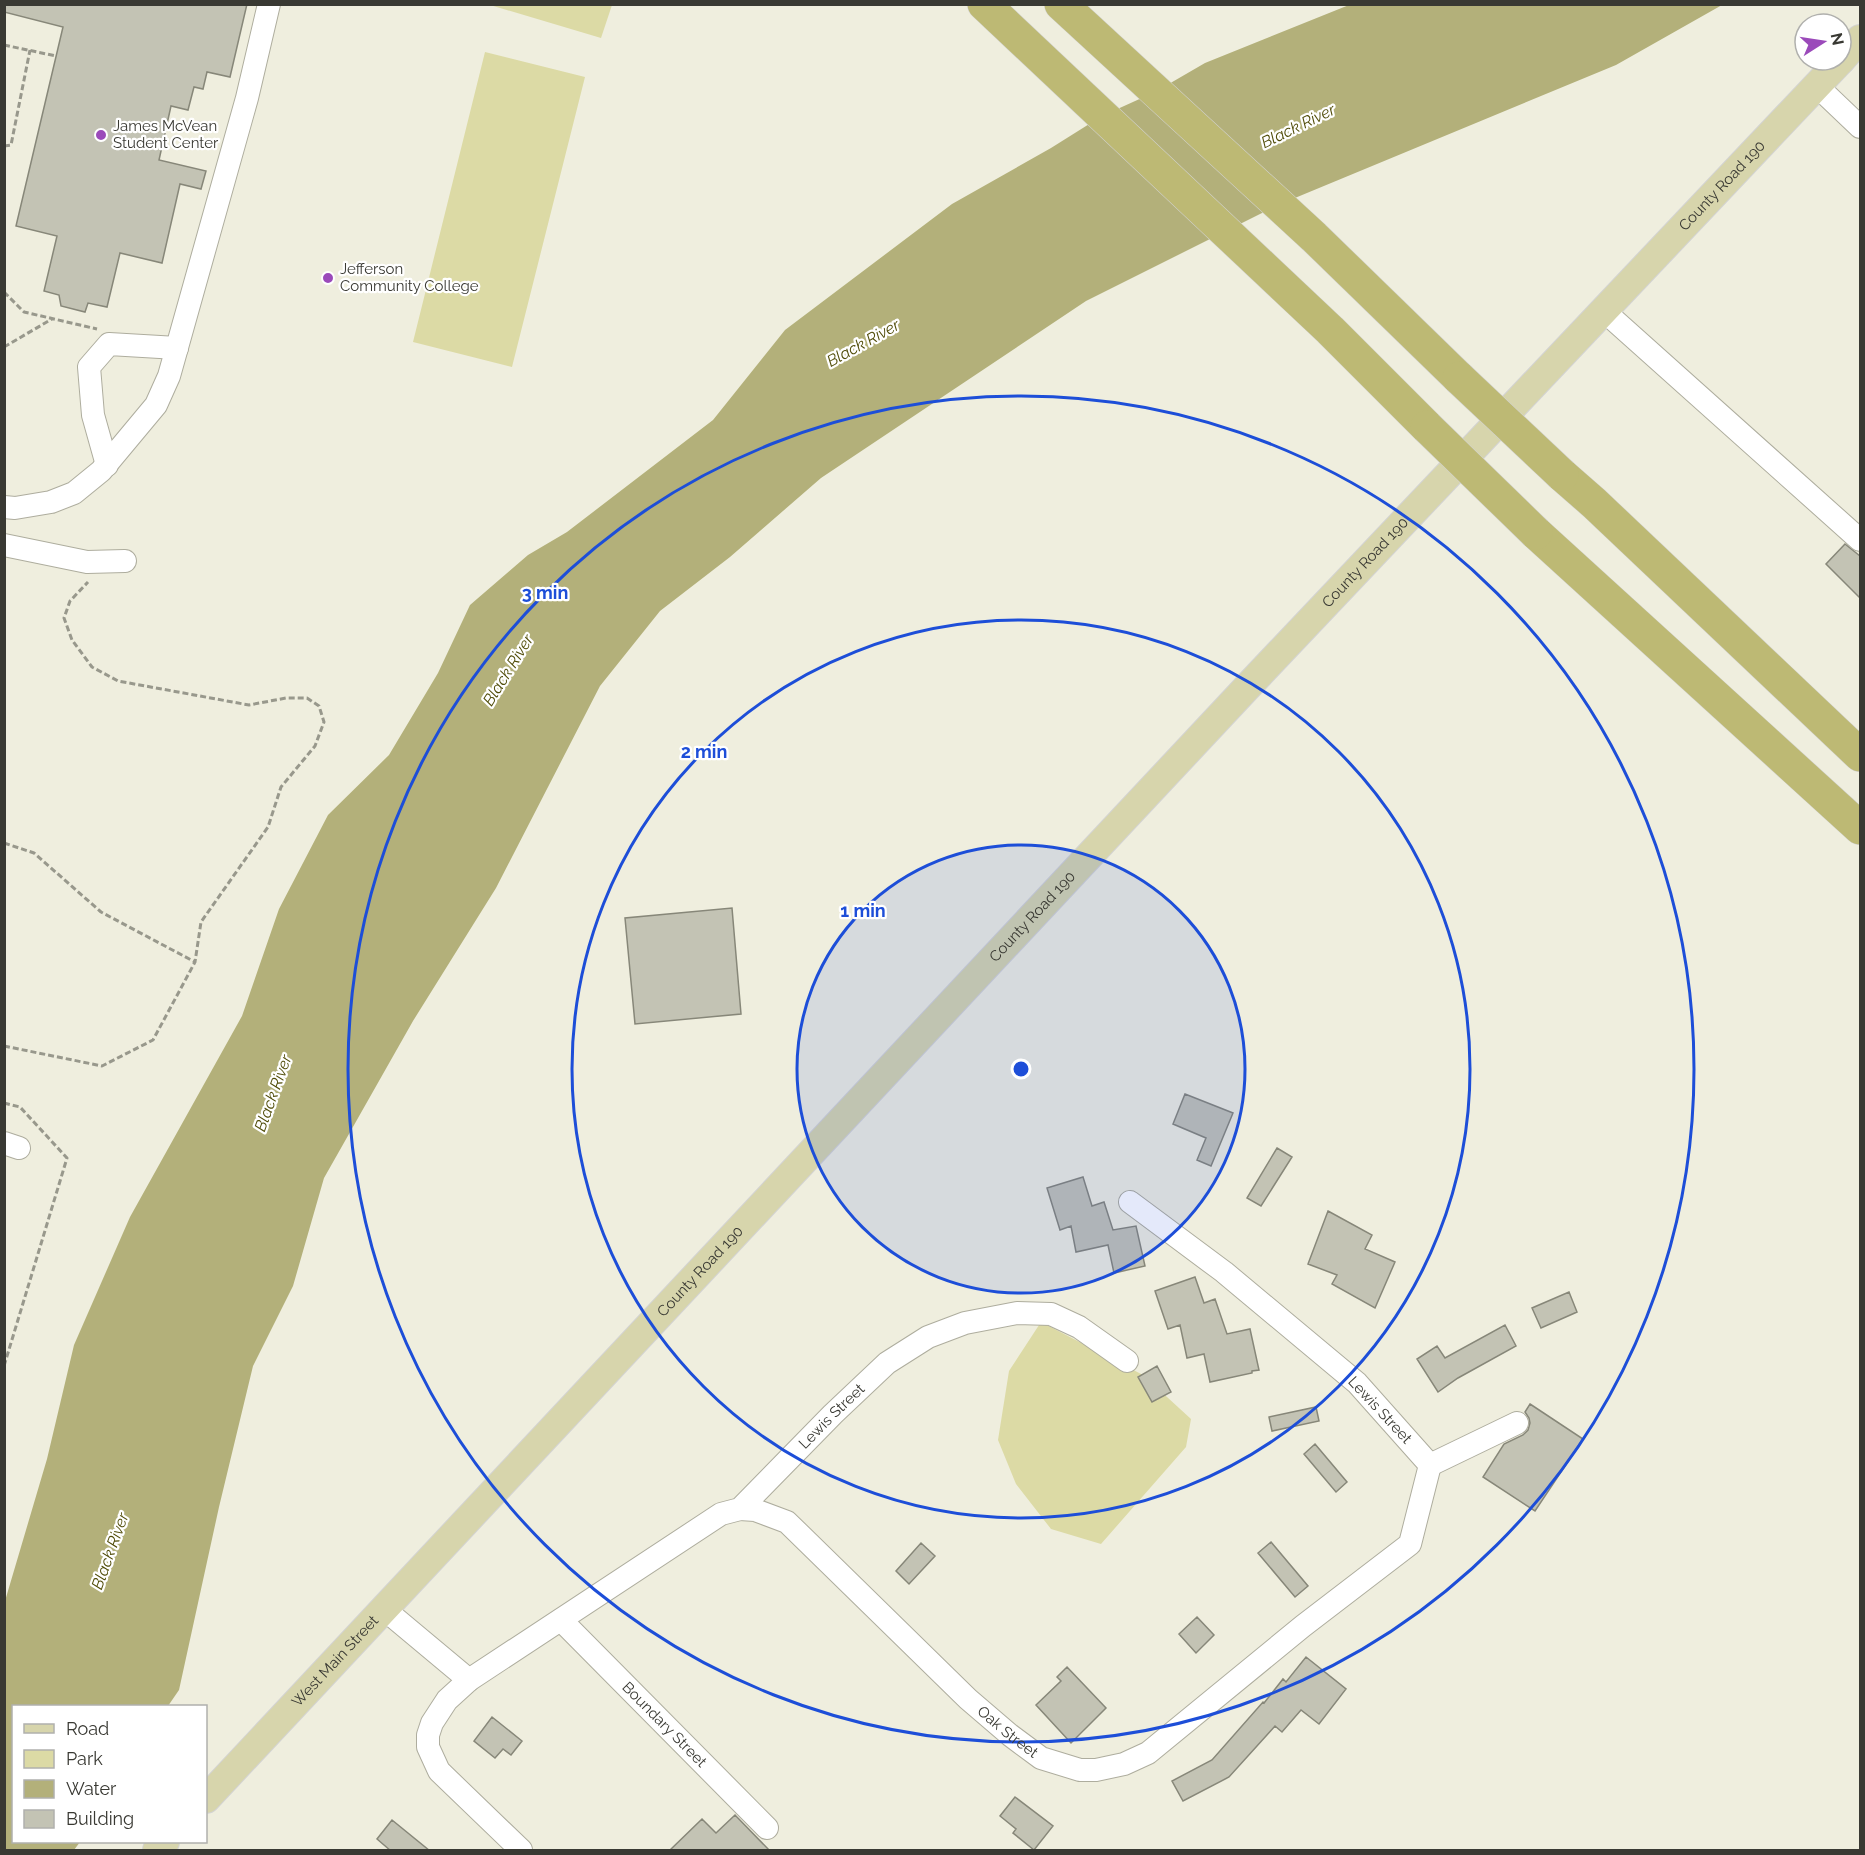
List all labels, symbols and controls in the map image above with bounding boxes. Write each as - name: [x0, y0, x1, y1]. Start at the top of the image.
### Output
- north arrow: [1793, 12, 1853, 72]
- text: N: [1827, 31, 1848, 47]
- water label: Black River: [1258, 100, 1339, 152]
- place label: James McVean Student Center: [113, 117, 219, 152]
- marker: James McVean Student Center: [94, 128, 108, 142]
- street label: County Road 190: [1675, 137, 1769, 234]
- place label: Jefferson Community College: [340, 260, 479, 295]
- marker: Jefferson Community College: [321, 271, 335, 285]
- water label: Black River: [823, 315, 903, 371]
- street label: County Road 190: [1318, 513, 1412, 611]
- text: 3 min: [522, 582, 568, 603]
- water label: Black River: [479, 631, 538, 709]
- text: 2 min: [681, 741, 727, 762]
- street label: County Road 190: [986, 867, 1079, 966]
- text: 1 min: [840, 900, 886, 921]
- water label: Black River: [250, 1052, 296, 1134]
- centre of rings: [1011, 1059, 1031, 1079]
- street label: County Road 190: [653, 1222, 747, 1320]
- street label: Lewis Street: [1344, 1373, 1416, 1447]
- street label: Lewis Street: [795, 1380, 868, 1453]
- water label: Black River: [87, 1510, 133, 1592]
- street label: West Main Street: [288, 1612, 382, 1710]
- street label: Boundary Street: [618, 1678, 710, 1771]
- street label: Oak Street: [974, 1702, 1042, 1762]
- legend: [12, 1705, 207, 1843]
- text: Road: [66, 1718, 109, 1739]
- text: Park: [66, 1748, 103, 1769]
- text: Water: [66, 1778, 117, 1799]
- text: Building: [66, 1808, 134, 1829]

